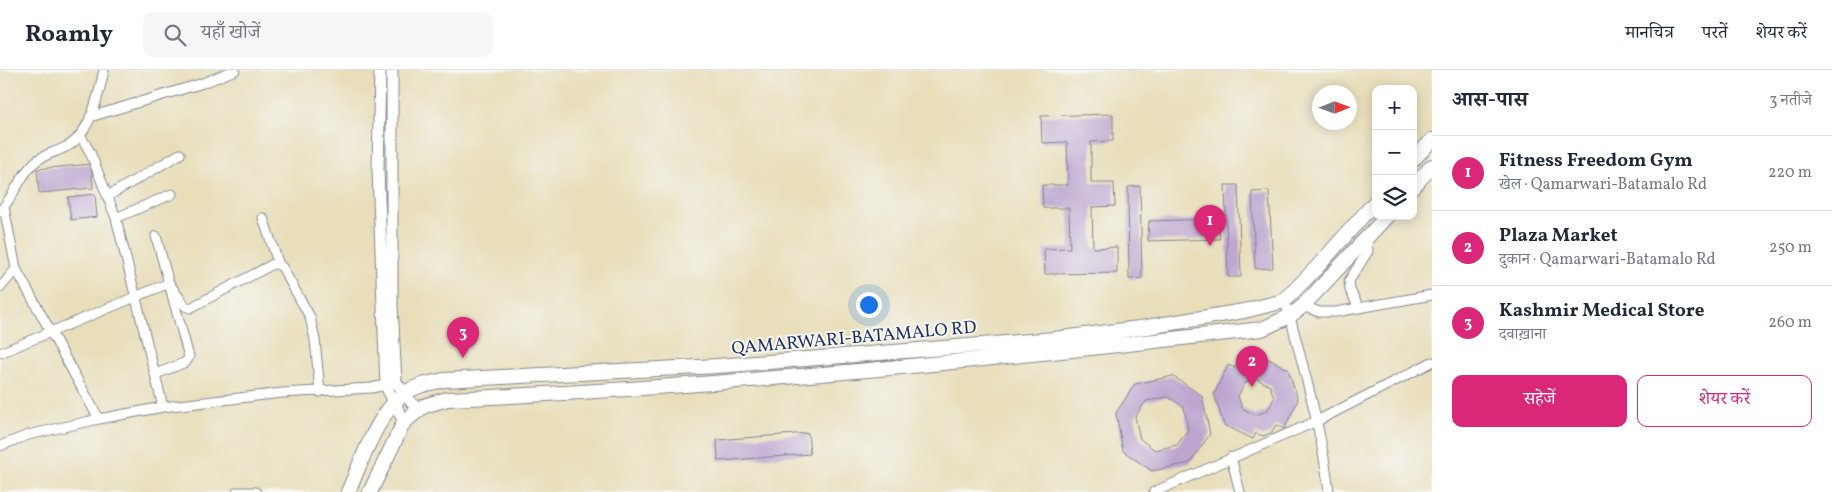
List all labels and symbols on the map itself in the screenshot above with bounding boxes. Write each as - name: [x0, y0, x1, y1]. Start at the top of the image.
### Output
- north arrow: [1312, 85, 1357, 130]
- pin: 1: [1194, 205, 1226, 246]
- your location: [856, 292, 882, 318]
- street label: QAMARWARI-BATAMALO RD: [731, 315, 978, 362]
- pin: 3: [447, 317, 479, 358]
- pin: 2: [1236, 346, 1268, 387]

